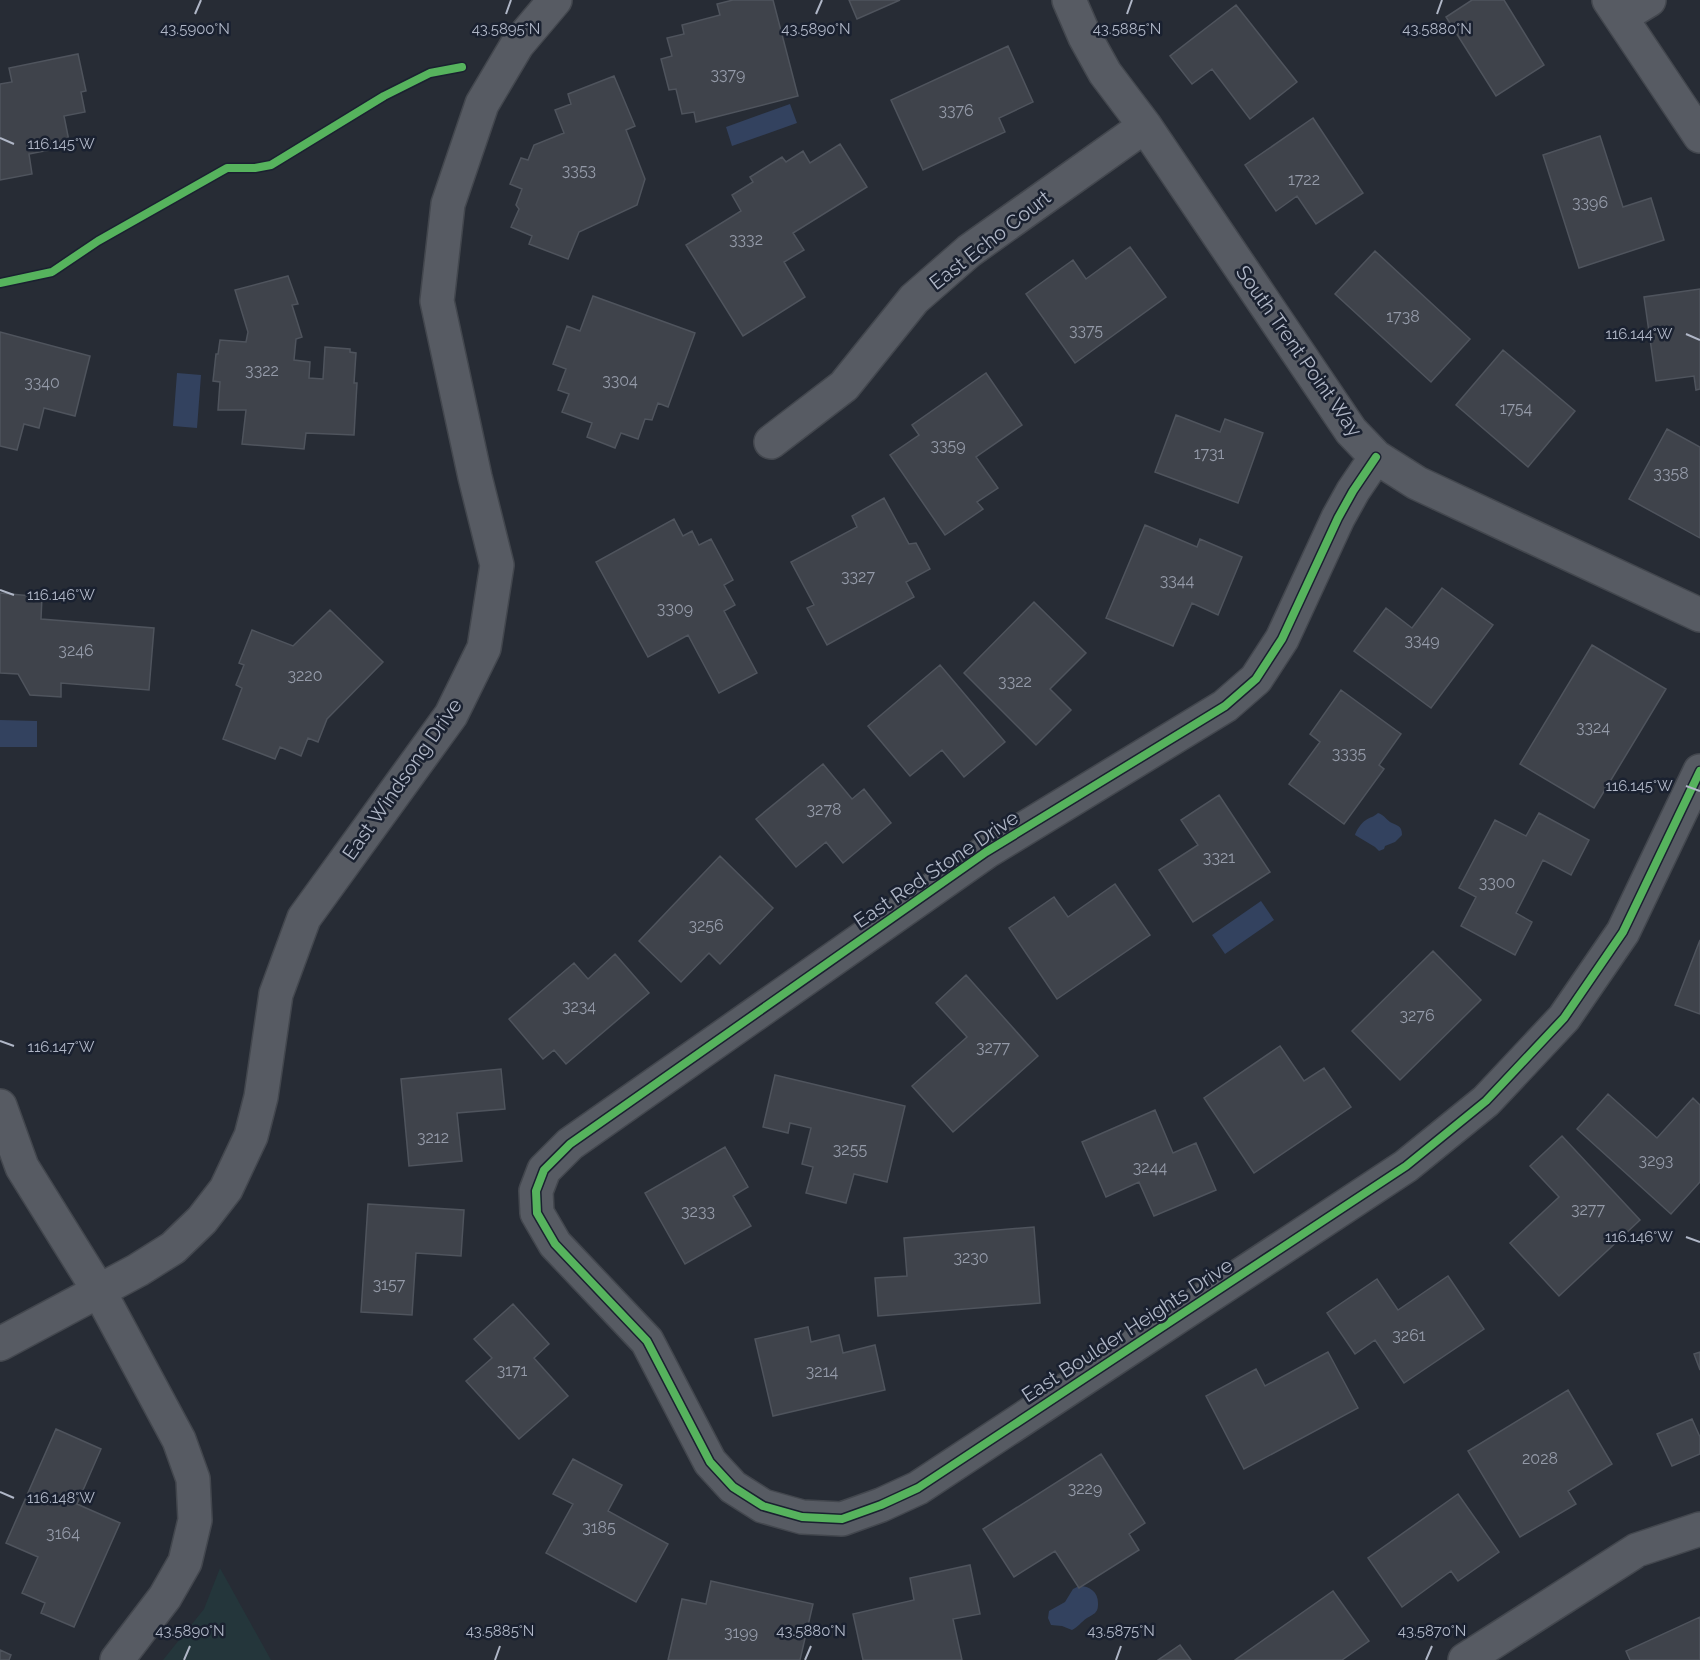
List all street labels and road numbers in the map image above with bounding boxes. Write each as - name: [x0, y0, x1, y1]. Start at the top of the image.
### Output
- street label: East Echo Court: [925, 185, 1056, 295]
- street label: South Trent Point Way: [1231, 261, 1367, 441]
- street label: East Windsong Drive: [337, 693, 467, 864]
- street label: East Red Stone Drive: [849, 805, 1023, 933]
- street label: East Boulder Heights Drive: [1017, 1253, 1237, 1407]

